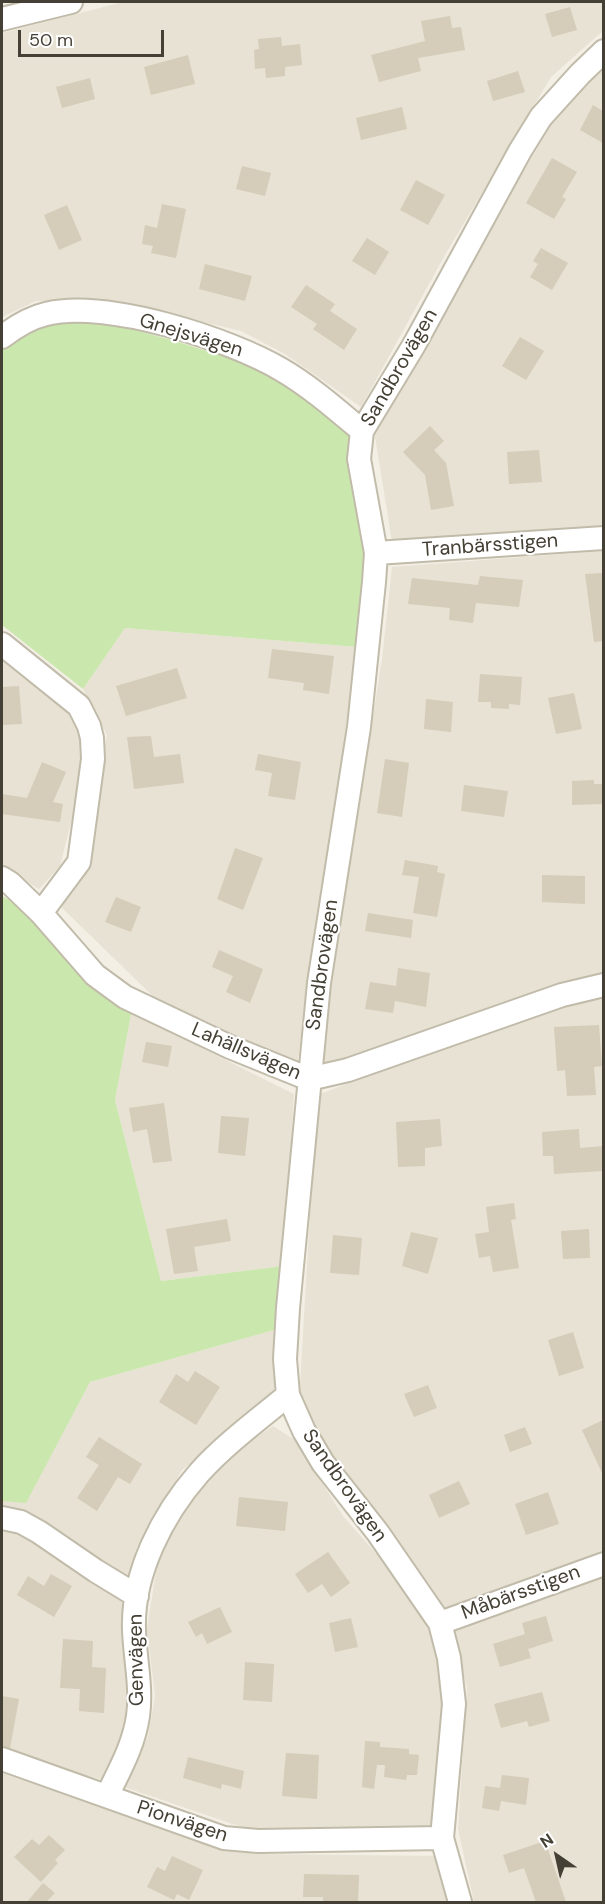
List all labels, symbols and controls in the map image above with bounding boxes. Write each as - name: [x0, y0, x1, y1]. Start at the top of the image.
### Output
- scale bar: [21, 18, 166, 56]
- text: 50 m: [29, 28, 73, 52]
- street label: Sandbrovägen: [357, 305, 443, 431]
- street label: Gnejsvägen: [136, 309, 246, 363]
- street label: Tranbärsstigen: [421, 529, 559, 563]
- street label: Sandbrovägen: [302, 898, 344, 1032]
- street label: Lahällsvägen: [188, 1018, 304, 1086]
- street label: Sandbrovägen: [296, 1425, 392, 1547]
- street label: Måbärsstigen: [458, 1560, 584, 1626]
- street label: Genvägen: [124, 1614, 150, 1706]
- street label: Pionvägen: [134, 1796, 230, 1848]
- north arrow: [527, 1826, 587, 1886]
- text: N: [536, 1829, 557, 1853]

